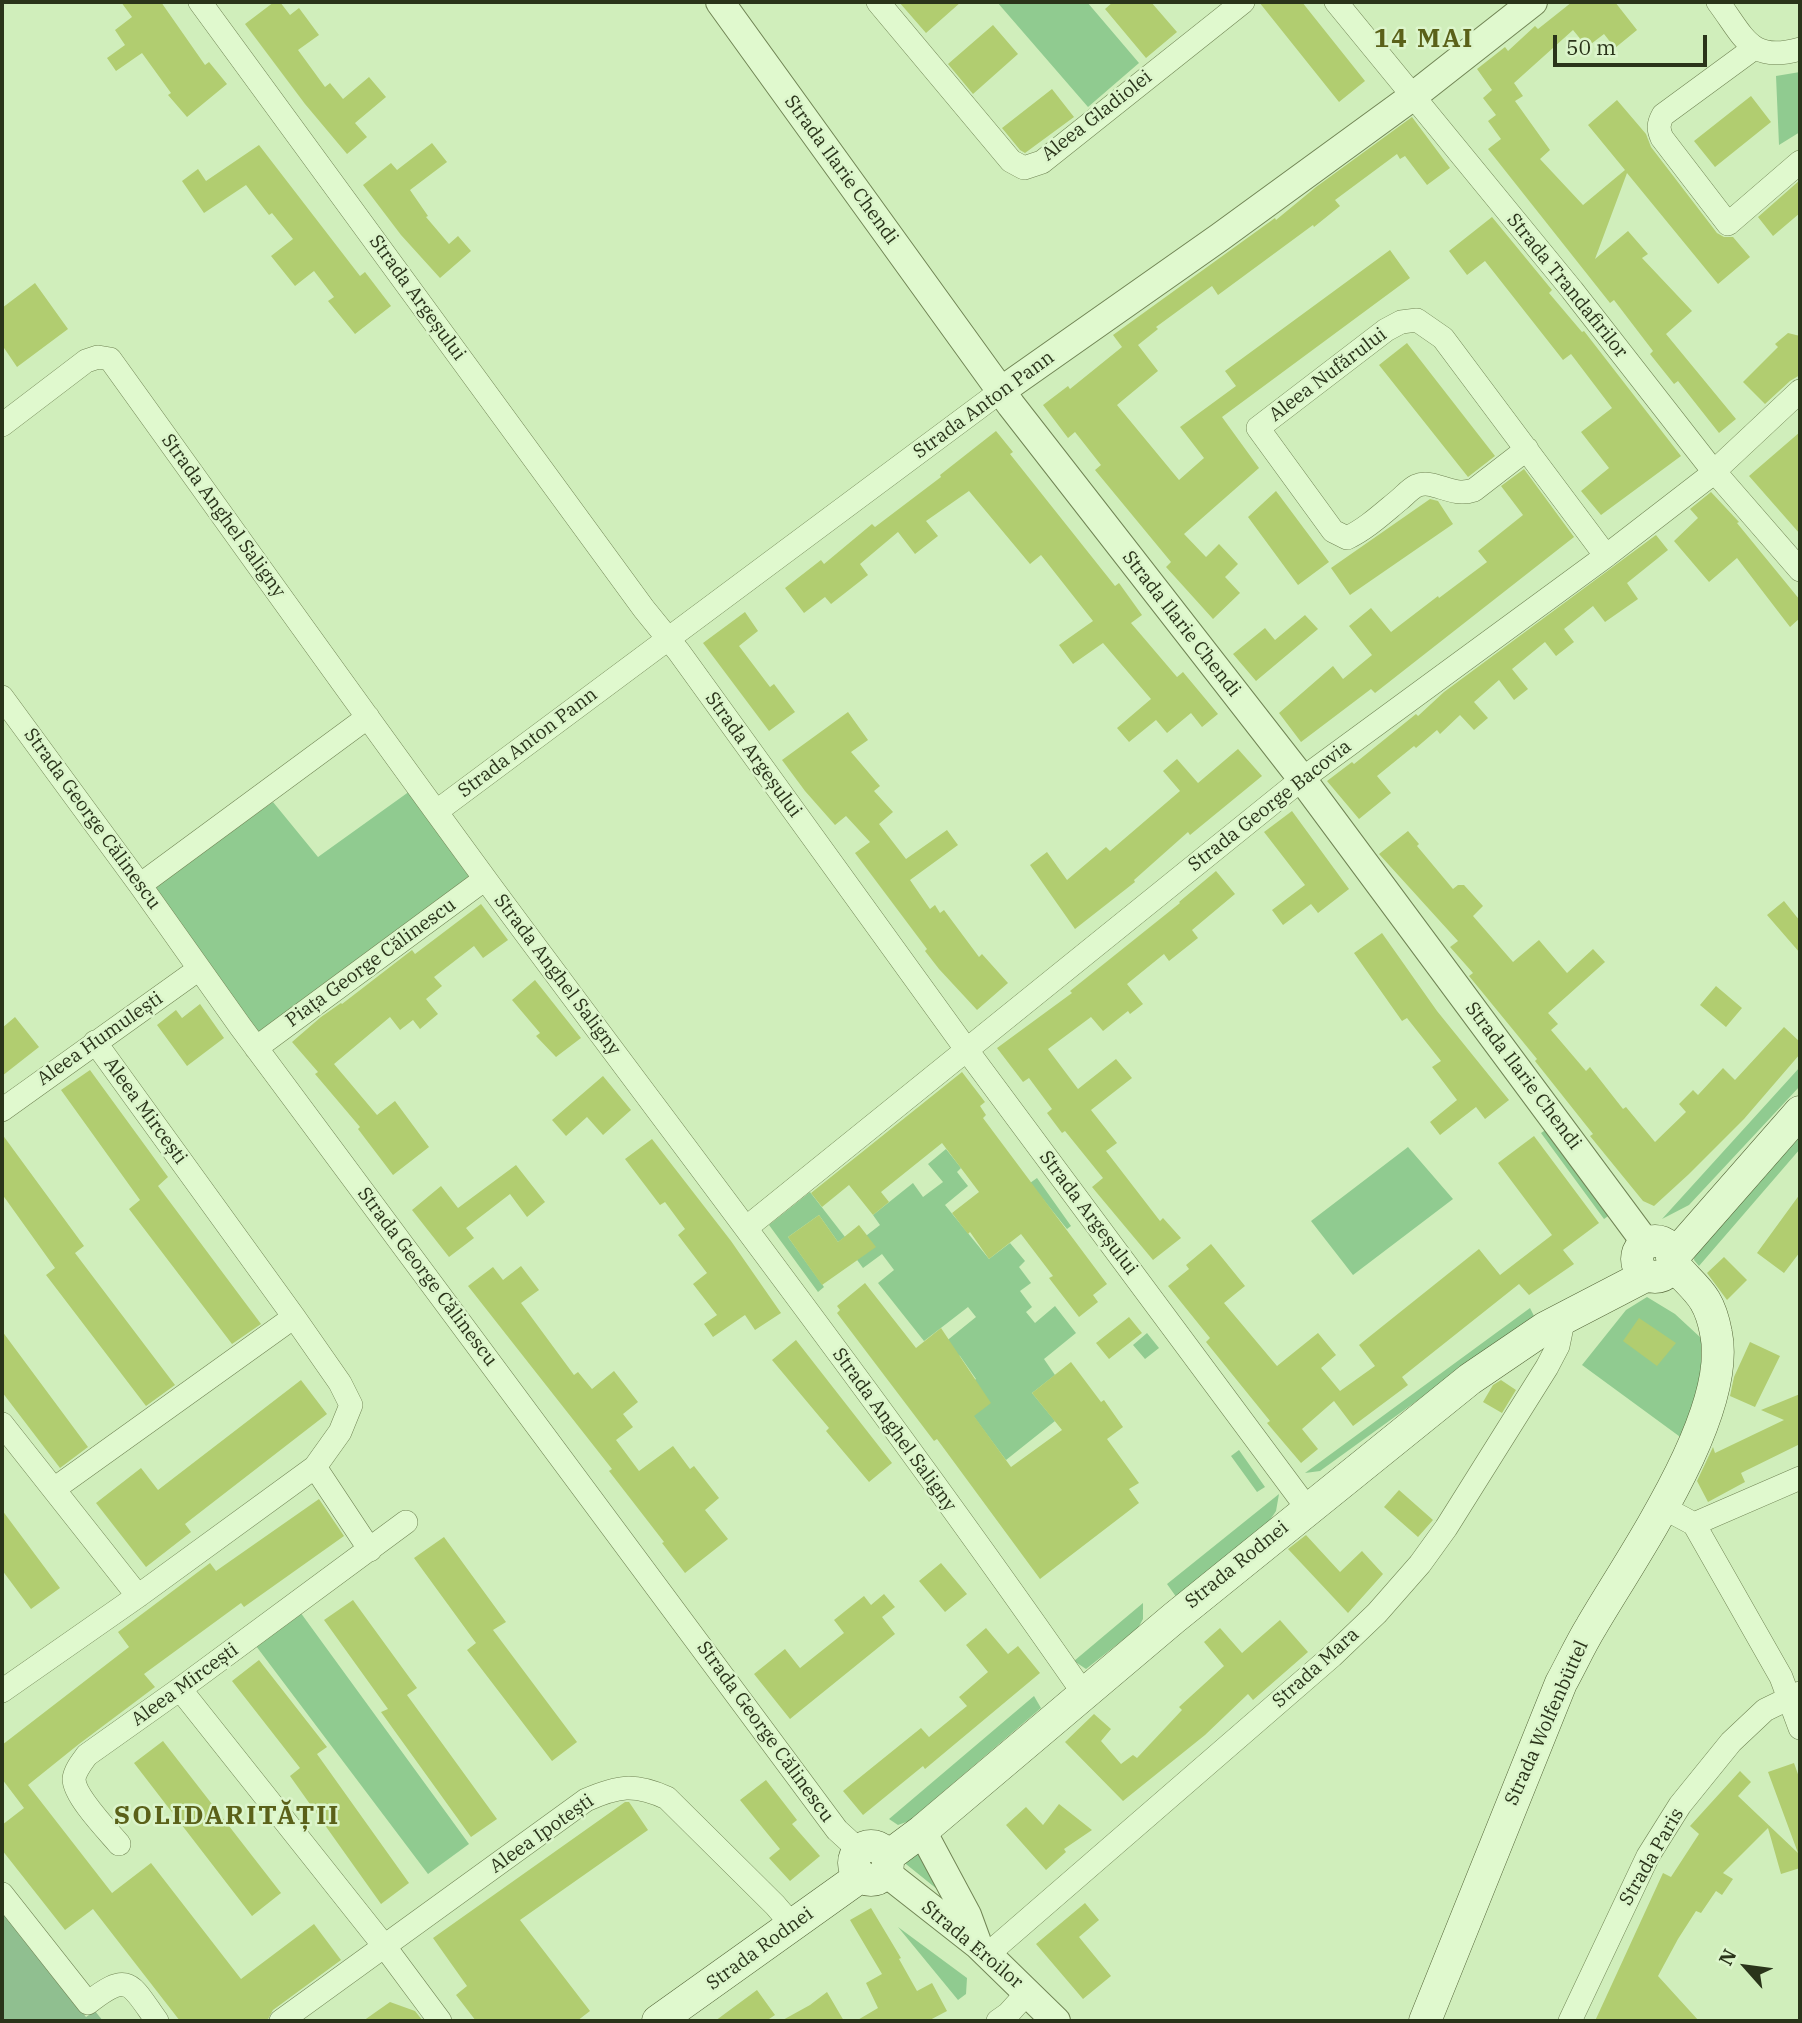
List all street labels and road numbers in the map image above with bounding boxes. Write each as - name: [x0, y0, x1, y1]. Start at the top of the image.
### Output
- street label: Aleea Gladiolei: [1037, 66, 1157, 166]
- street label: Strada Ilarie Chendi: [779, 91, 903, 249]
- street label: Strada Trandafirilor: [1502, 209, 1632, 363]
- street label: Strada Argeșului: [364, 231, 470, 365]
- street label: Aleea Nufărului: [1265, 323, 1391, 427]
- street label: Strada Anton Pann: [909, 346, 1059, 464]
- street label: Strada Anghel Saligny: [156, 430, 290, 602]
- street label: Strada Ilarie Chendi: [1117, 547, 1245, 701]
- street label: Strada Anton Pann: [454, 683, 602, 803]
- street label: Strada Argeșului: [700, 688, 806, 822]
- street label: Strada George Călinescu: [19, 724, 165, 914]
- street label: Strada George Bacovia: [1184, 735, 1356, 877]
- street label: Strada Anghel Saligny: [489, 890, 625, 1060]
- street label: Piața George Călinescu: [281, 894, 461, 1032]
- street label: Aleea Humulești: [33, 987, 167, 1091]
- street label: Strada Ilarie Chendi: [1460, 998, 1586, 1154]
- street label: Aleea Mircești: [99, 1053, 191, 1169]
- street label: Strada Argeșului: [1034, 1147, 1142, 1279]
- street label: Strada George Călinescu: [352, 1183, 502, 1371]
- street label: Strada Anghel Saligny: [827, 1344, 961, 1516]
- street label: Strada Rodnei: [1181, 1516, 1293, 1614]
- street label: Strada Mara: [1268, 1623, 1364, 1713]
- street label: Strada George Călinescu: [692, 1637, 838, 1827]
- street label: Strada Wolfenbüttel: [1500, 1637, 1594, 1809]
- street label: Aleea Mircești: [127, 1639, 243, 1731]
- street label: Aleea Ipotești: [486, 1790, 598, 1878]
- street label: Strada Paris: [1615, 1804, 1689, 1910]
- street label: Strada Eroilor: [917, 1896, 1027, 1994]
- street label: Strada Rodnei: [702, 1903, 818, 1995]

